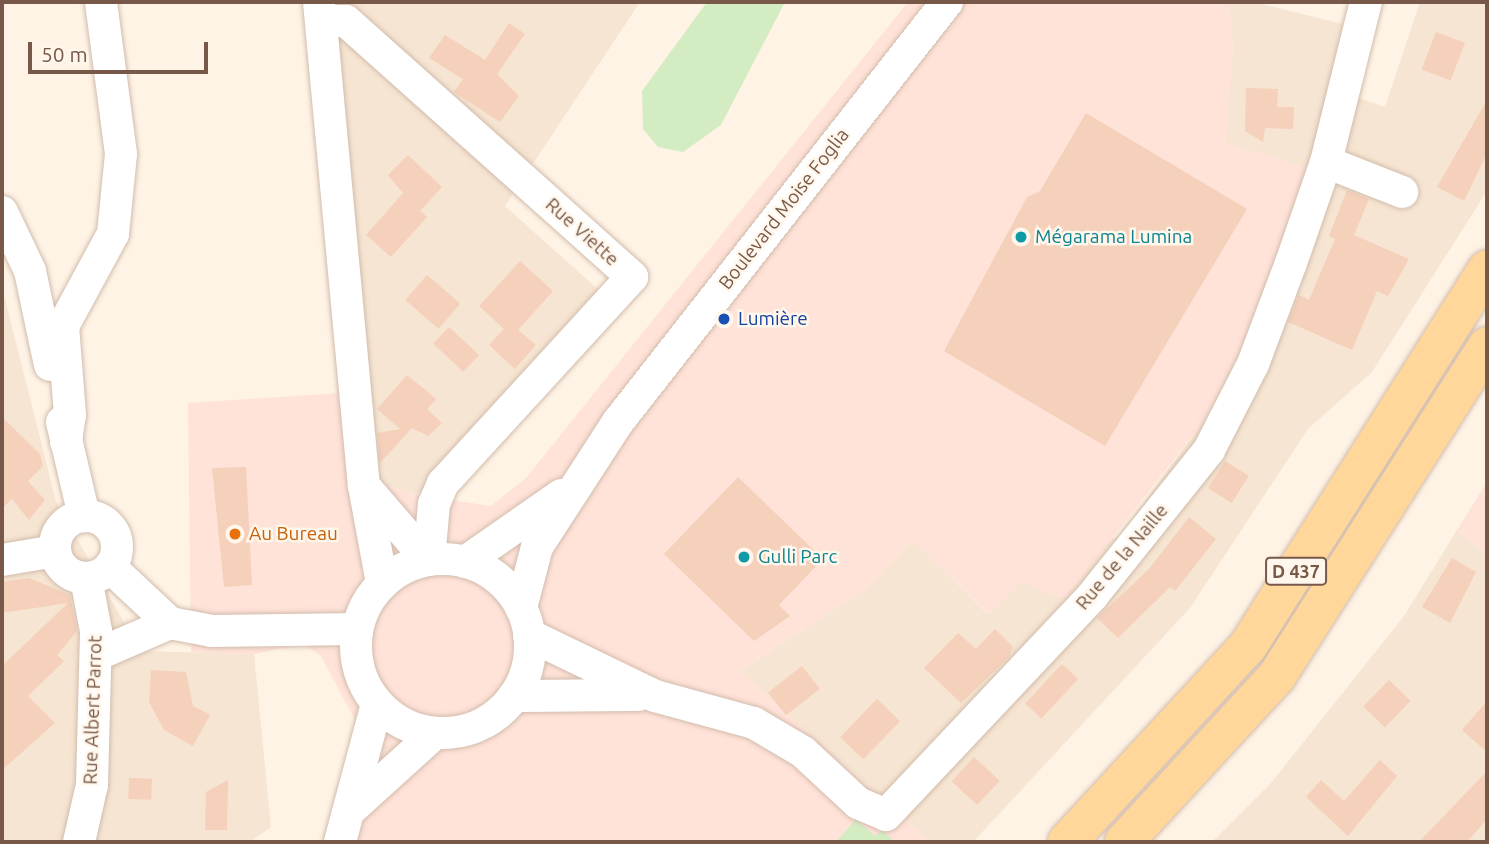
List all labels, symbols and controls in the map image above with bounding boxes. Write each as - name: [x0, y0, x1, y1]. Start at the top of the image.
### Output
- scale bar: [32, 28, 212, 72]
- text: 50 m: [41, 42, 88, 66]
- street label: Boulevard Moise Foglia: [714, 124, 854, 294]
- street label: Rue Viette: [541, 193, 623, 271]
- place label: Mégarama Lumina: [1035, 226, 1192, 248]
- marker: Mégarama Lumina: [1013, 229, 1029, 245]
- place label: Lumière: [738, 308, 808, 330]
- marker: Lumière: [716, 311, 732, 327]
- street label: Rue de la Naille: [1071, 499, 1173, 615]
- place label: Au Bureau: [249, 523, 338, 545]
- marker: Au Bureau: [227, 526, 243, 542]
- place label: Gulli Parc: [758, 546, 837, 568]
- marker: Gulli Parc: [736, 549, 752, 565]
- road number: D 437: [1264, 556, 1328, 586]
- street label: Rue Albert Parrot: [79, 635, 107, 785]

